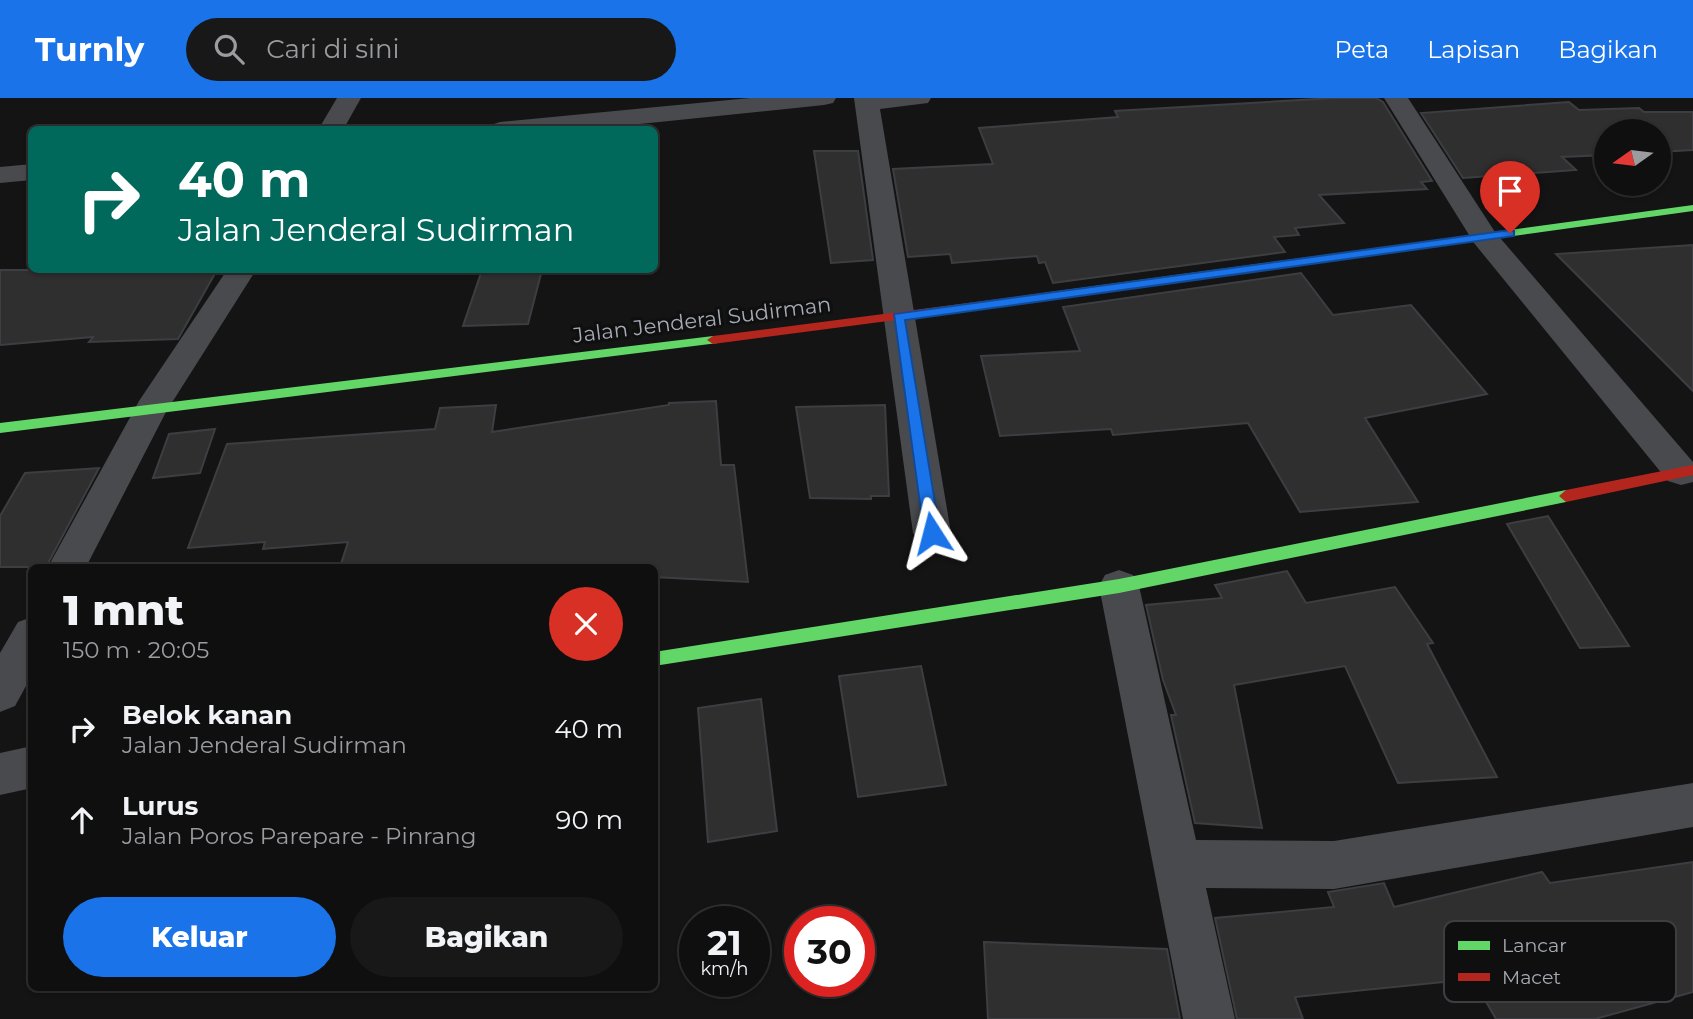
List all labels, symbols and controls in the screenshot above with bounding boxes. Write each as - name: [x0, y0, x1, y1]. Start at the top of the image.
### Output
- search box: [186, 18, 676, 81]
- text: Turnly: [35, 29, 144, 69]
- icon: search: [210, 30, 248, 68]
- text: Cari di sini: [266, 33, 400, 65]
- text: Peta: [1334, 35, 1389, 64]
- text: Lapisan: [1427, 35, 1520, 64]
- text: Bagikan: [1558, 35, 1658, 64]
- north arrow: [1594, 119, 1671, 196]
- map controls: [1594, 119, 1671, 196]
- text: 40 m: [178, 150, 310, 209]
- icon: right: [63, 154, 154, 245]
- pin: [1480, 161, 1540, 233]
- icon: arrive: [1491, 172, 1529, 210]
- text: Jalan Jenderal Sudirman: [178, 210, 574, 249]
- street label: Jalan Jenderal Sudirman: [570, 291, 833, 348]
- position arrow: [895, 496, 969, 570]
- text: 1 mnt: [63, 584, 184, 636]
- button: close: [549, 587, 623, 661]
- text: 150 m · 20:05: [63, 636, 209, 664]
- text: Belok kanan: [122, 699, 292, 731]
- icon: right: [63, 710, 101, 748]
- text: 40 m: [554, 713, 623, 745]
- text: Jalan Jenderal Sudirman: [122, 731, 407, 759]
- text: Lurus: [122, 790, 198, 822]
- icon: ahead: [63, 801, 101, 839]
- text: 90 m: [556, 804, 623, 836]
- text: Jalan Poros Parepare - Pinrang: [122, 822, 476, 850]
- button: Keluar: [63, 897, 336, 977]
- button: Bagikan: [350, 897, 623, 977]
- speed limit sign: 30: [784, 906, 875, 997]
- text: 21: [707, 921, 742, 964]
- legend: [1444, 921, 1676, 1002]
- text: Lancar: [1502, 934, 1567, 957]
- text: km/h: [700, 958, 749, 980]
- text: Macet: [1502, 966, 1561, 989]

